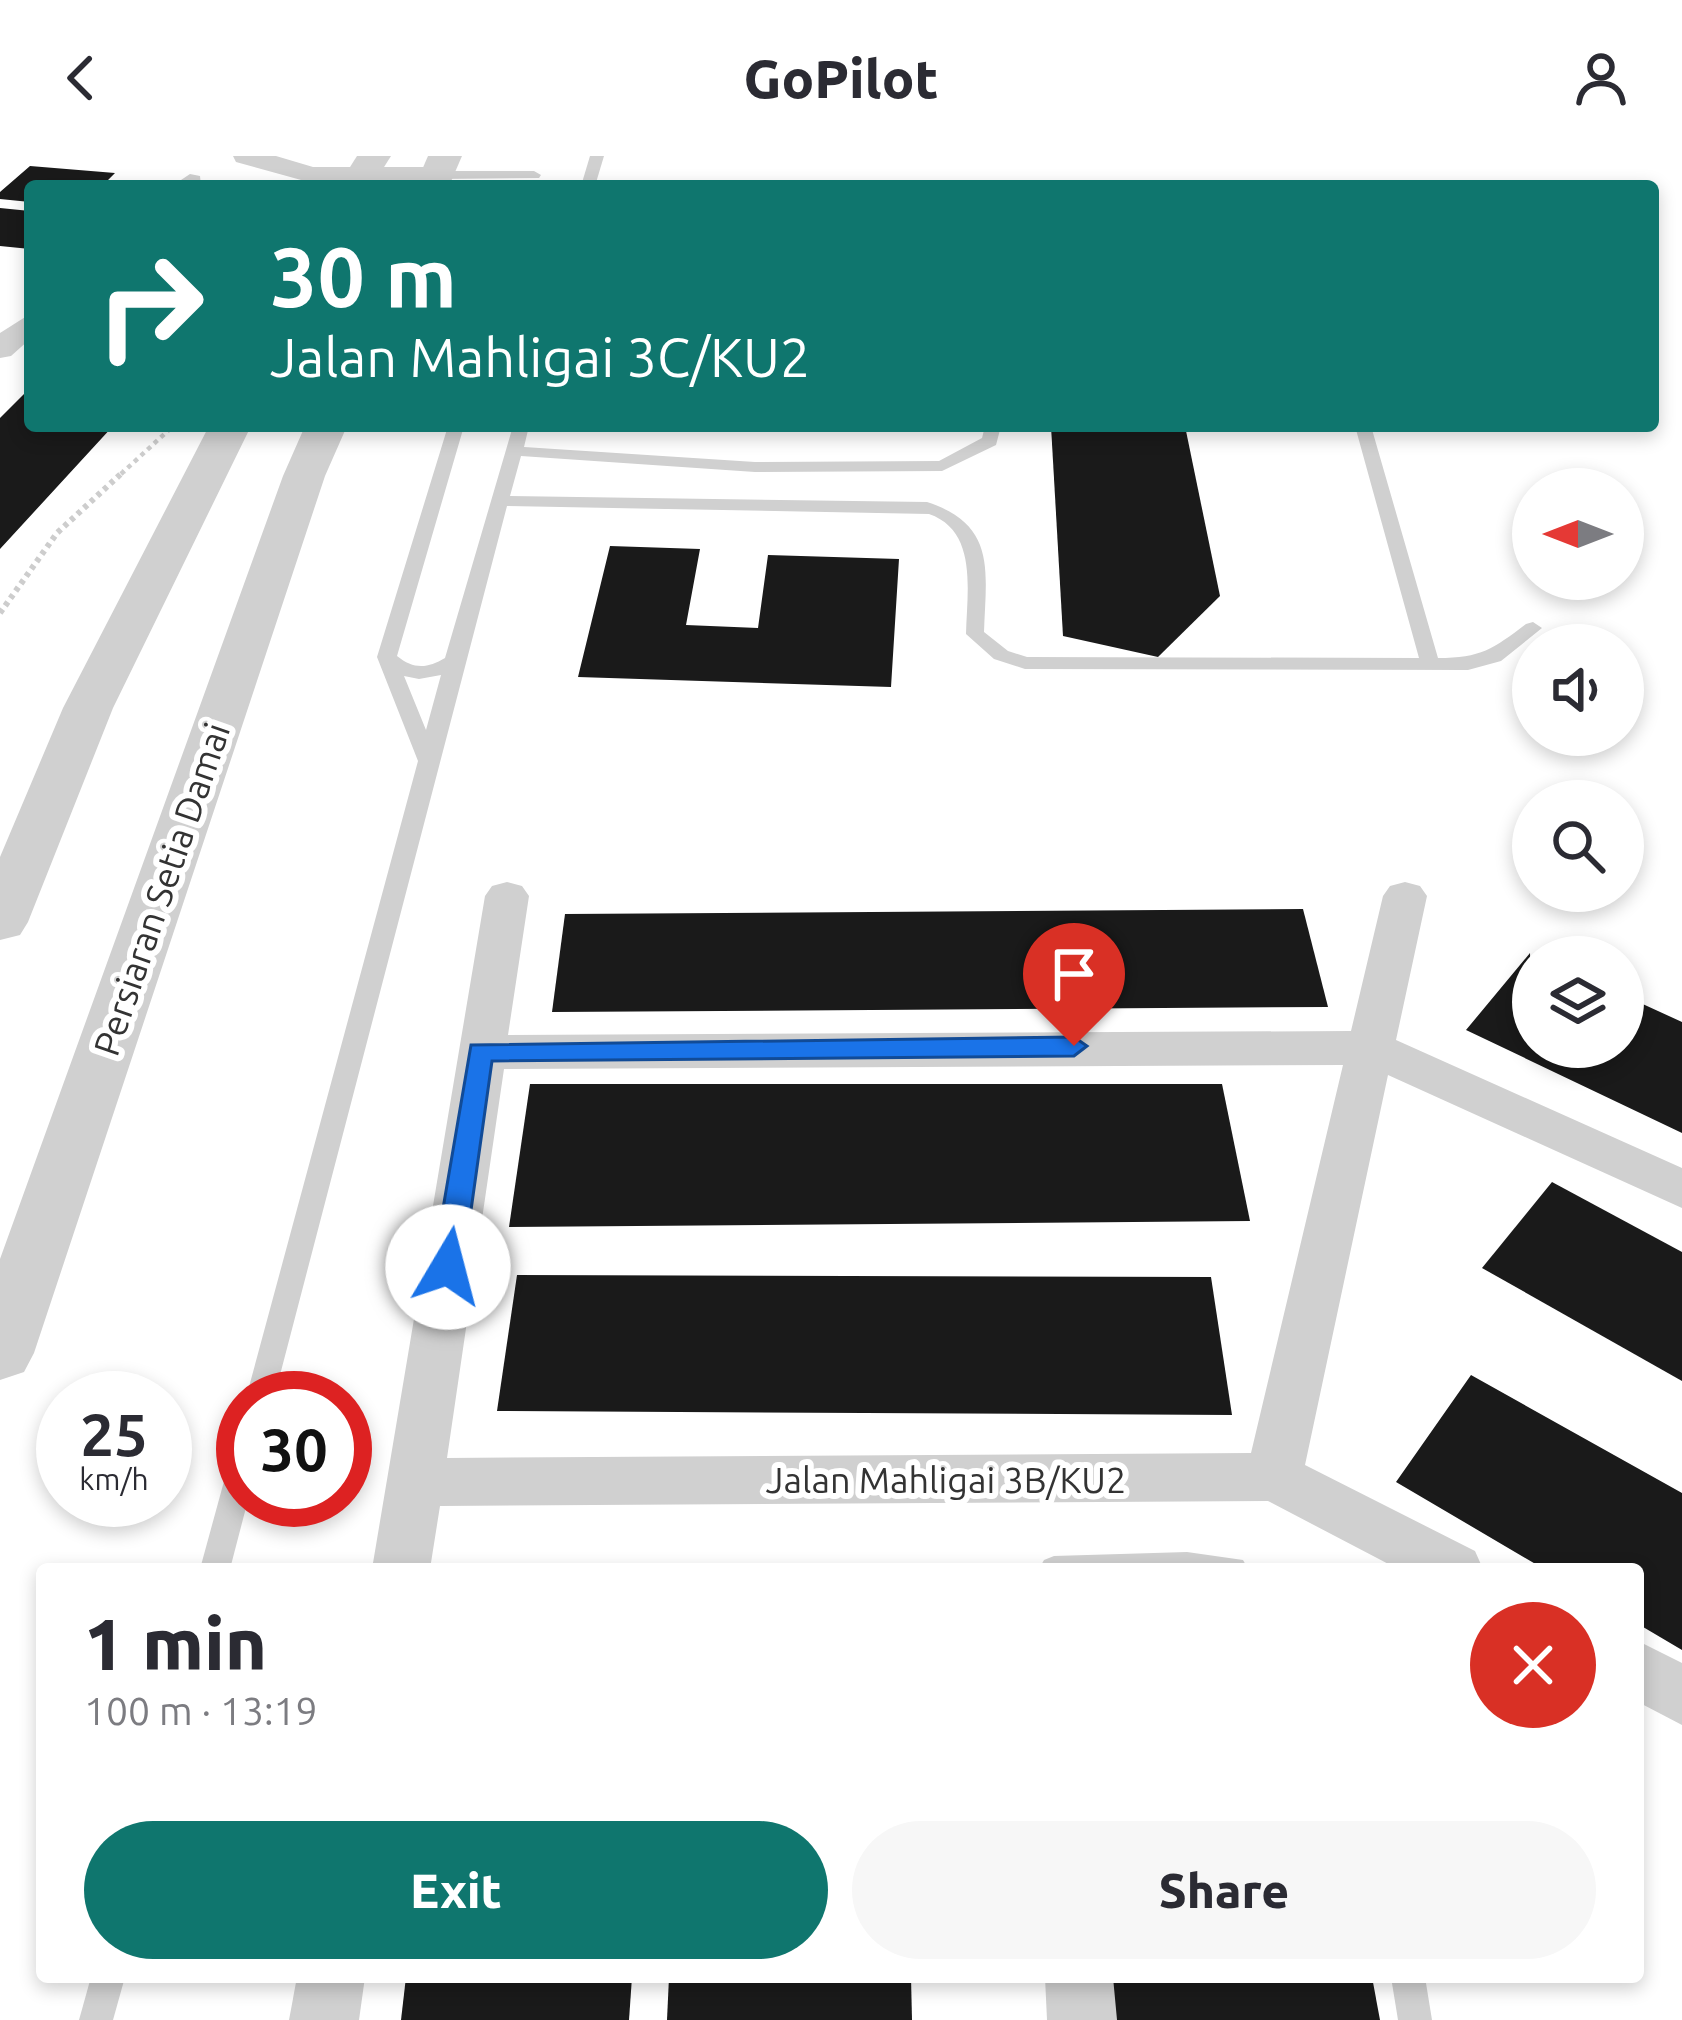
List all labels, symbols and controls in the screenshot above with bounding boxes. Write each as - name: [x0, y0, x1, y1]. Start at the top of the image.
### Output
- icon: back: [48, 45, 114, 111]
- icon: person: [1568, 45, 1634, 111]
- text: GoPilot: [744, 48, 938, 108]
- icon: right: [72, 228, 228, 384]
- text: 30 m: [270, 229, 457, 323]
- text: Jalan Mahligai 3C/KU2: [270, 327, 810, 387]
- north arrow: [1512, 468, 1644, 600]
- map controls: [1512, 468, 1644, 1068]
- button: sound: [1512, 624, 1644, 756]
- street label: Persiaran Setia Damai: [85, 717, 237, 1061]
- button: search: [1512, 780, 1644, 912]
- pin: [1023, 923, 1125, 1046]
- button: layers: [1512, 936, 1644, 1068]
- icon: arrive: [1041, 941, 1107, 1007]
- position arrow: [385, 1204, 511, 1330]
- speed limit sign: 30: [216, 1371, 372, 1527]
- text: 25: [80, 1400, 148, 1467]
- street label: Jalan Mahligai 3B/KU2: [766, 1459, 1126, 1500]
- text: km/h: [79, 1462, 149, 1496]
- button: close: [1470, 1602, 1596, 1728]
- text: 1 min: [84, 1603, 267, 1684]
- text: 100 m · 13:19: [84, 1689, 318, 1732]
- button: Exit: [84, 1821, 828, 1959]
- button: Share: [852, 1821, 1596, 1959]

